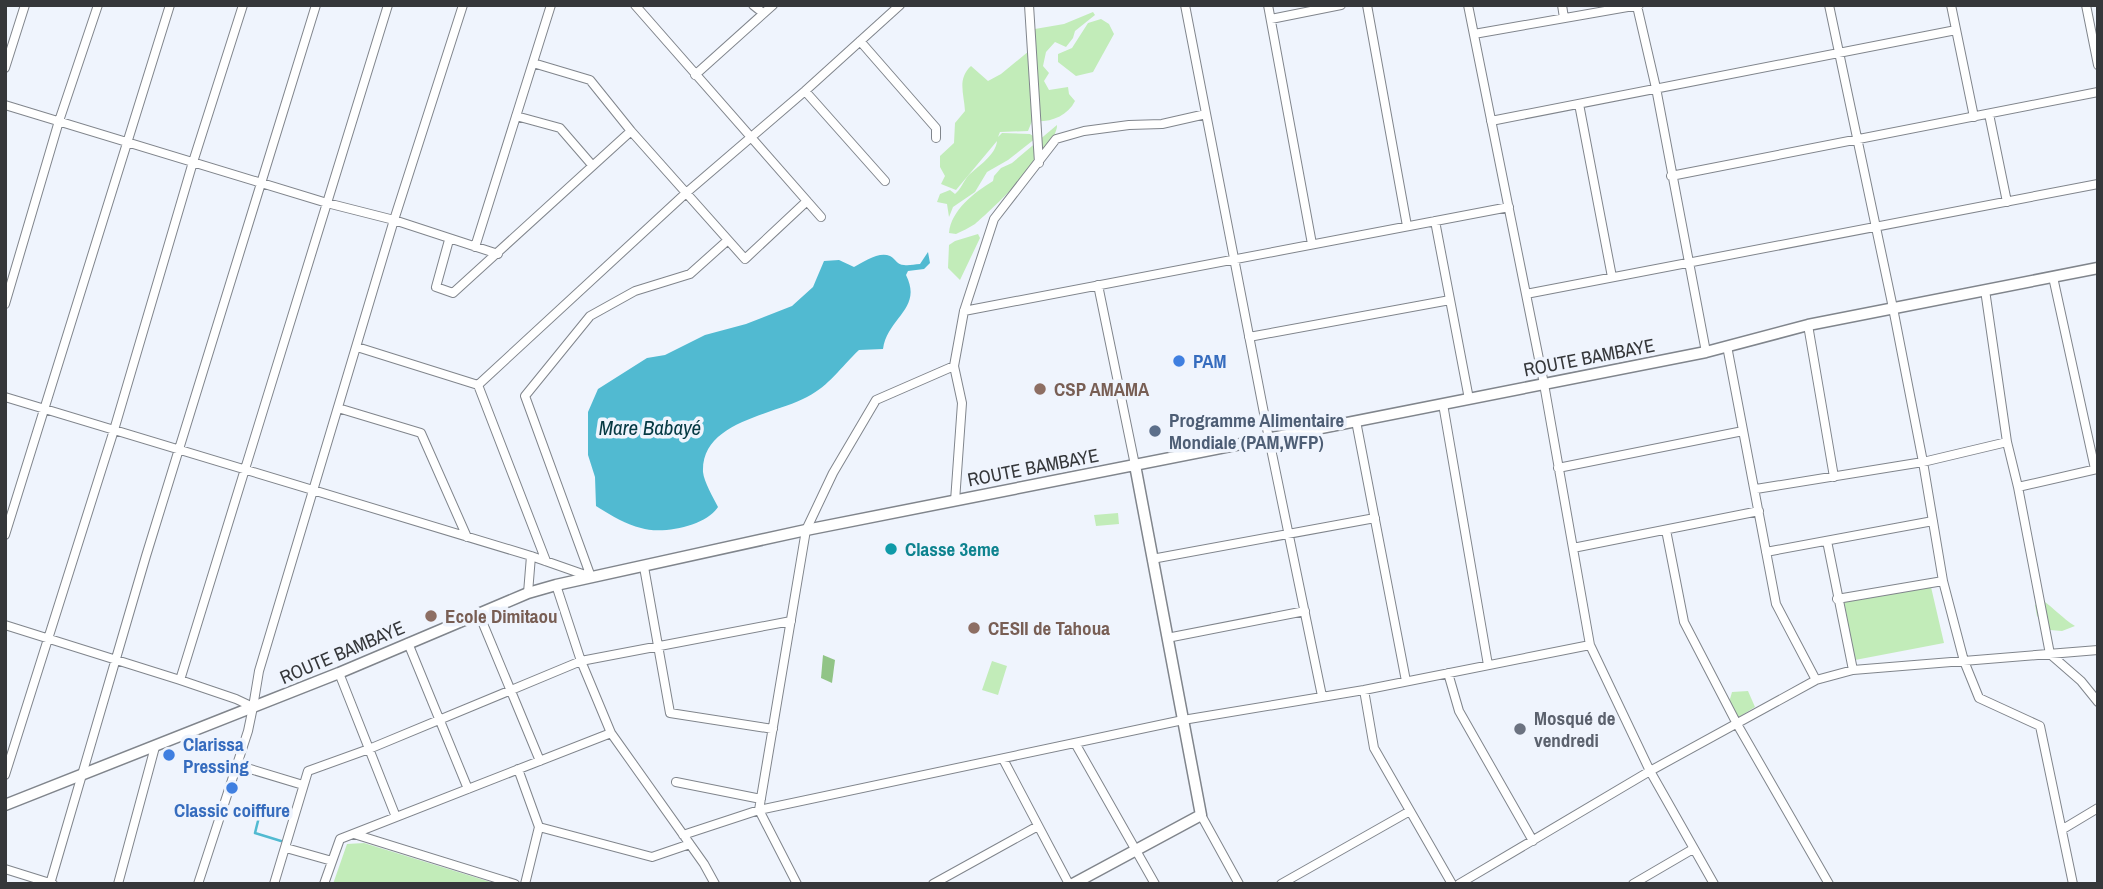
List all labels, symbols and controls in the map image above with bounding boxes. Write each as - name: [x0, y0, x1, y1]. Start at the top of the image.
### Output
- street label: ROUTE BAMBAYE: [1521, 332, 1657, 382]
- place label: PAM: [1193, 348, 1226, 374]
- marker: PAM: [1171, 353, 1187, 369]
- place label: CSP AMAMA: [1054, 376, 1150, 402]
- marker: CSP AMAMA: [1032, 381, 1048, 397]
- place label: Programme Alimentaire Mondiale (PAM,WFP): [1169, 407, 1345, 455]
- water label: Mare Babayé: [599, 413, 701, 442]
- marker: Programme Alimentaire Mondiale (PAM,WFP): [1147, 423, 1163, 439]
- street label: ROUTE BAMBAYE: [965, 442, 1101, 492]
- place label: Classe 3eme: [905, 536, 1000, 562]
- marker: Classe 3eme: [883, 541, 899, 557]
- place label: Ecole Dimitaou: [445, 603, 558, 629]
- marker: Ecole Dimitaou: [423, 608, 439, 624]
- street label: ROUTE BAMBAYE: [276, 614, 408, 690]
- place label: CESII de Tahoua: [988, 615, 1110, 641]
- marker: CESII de Tahoua: [966, 620, 982, 636]
- place label: Mosqué de vendredi: [1534, 705, 1616, 753]
- marker: Mosqué de vendredi: [1512, 721, 1528, 737]
- place label: Clarissa Pressing: [183, 731, 249, 779]
- marker: Clarissa Pressing: [161, 747, 177, 763]
- marker: Classic coiffure: [224, 780, 240, 796]
- place label: Classic coiffure: [174, 797, 290, 823]

